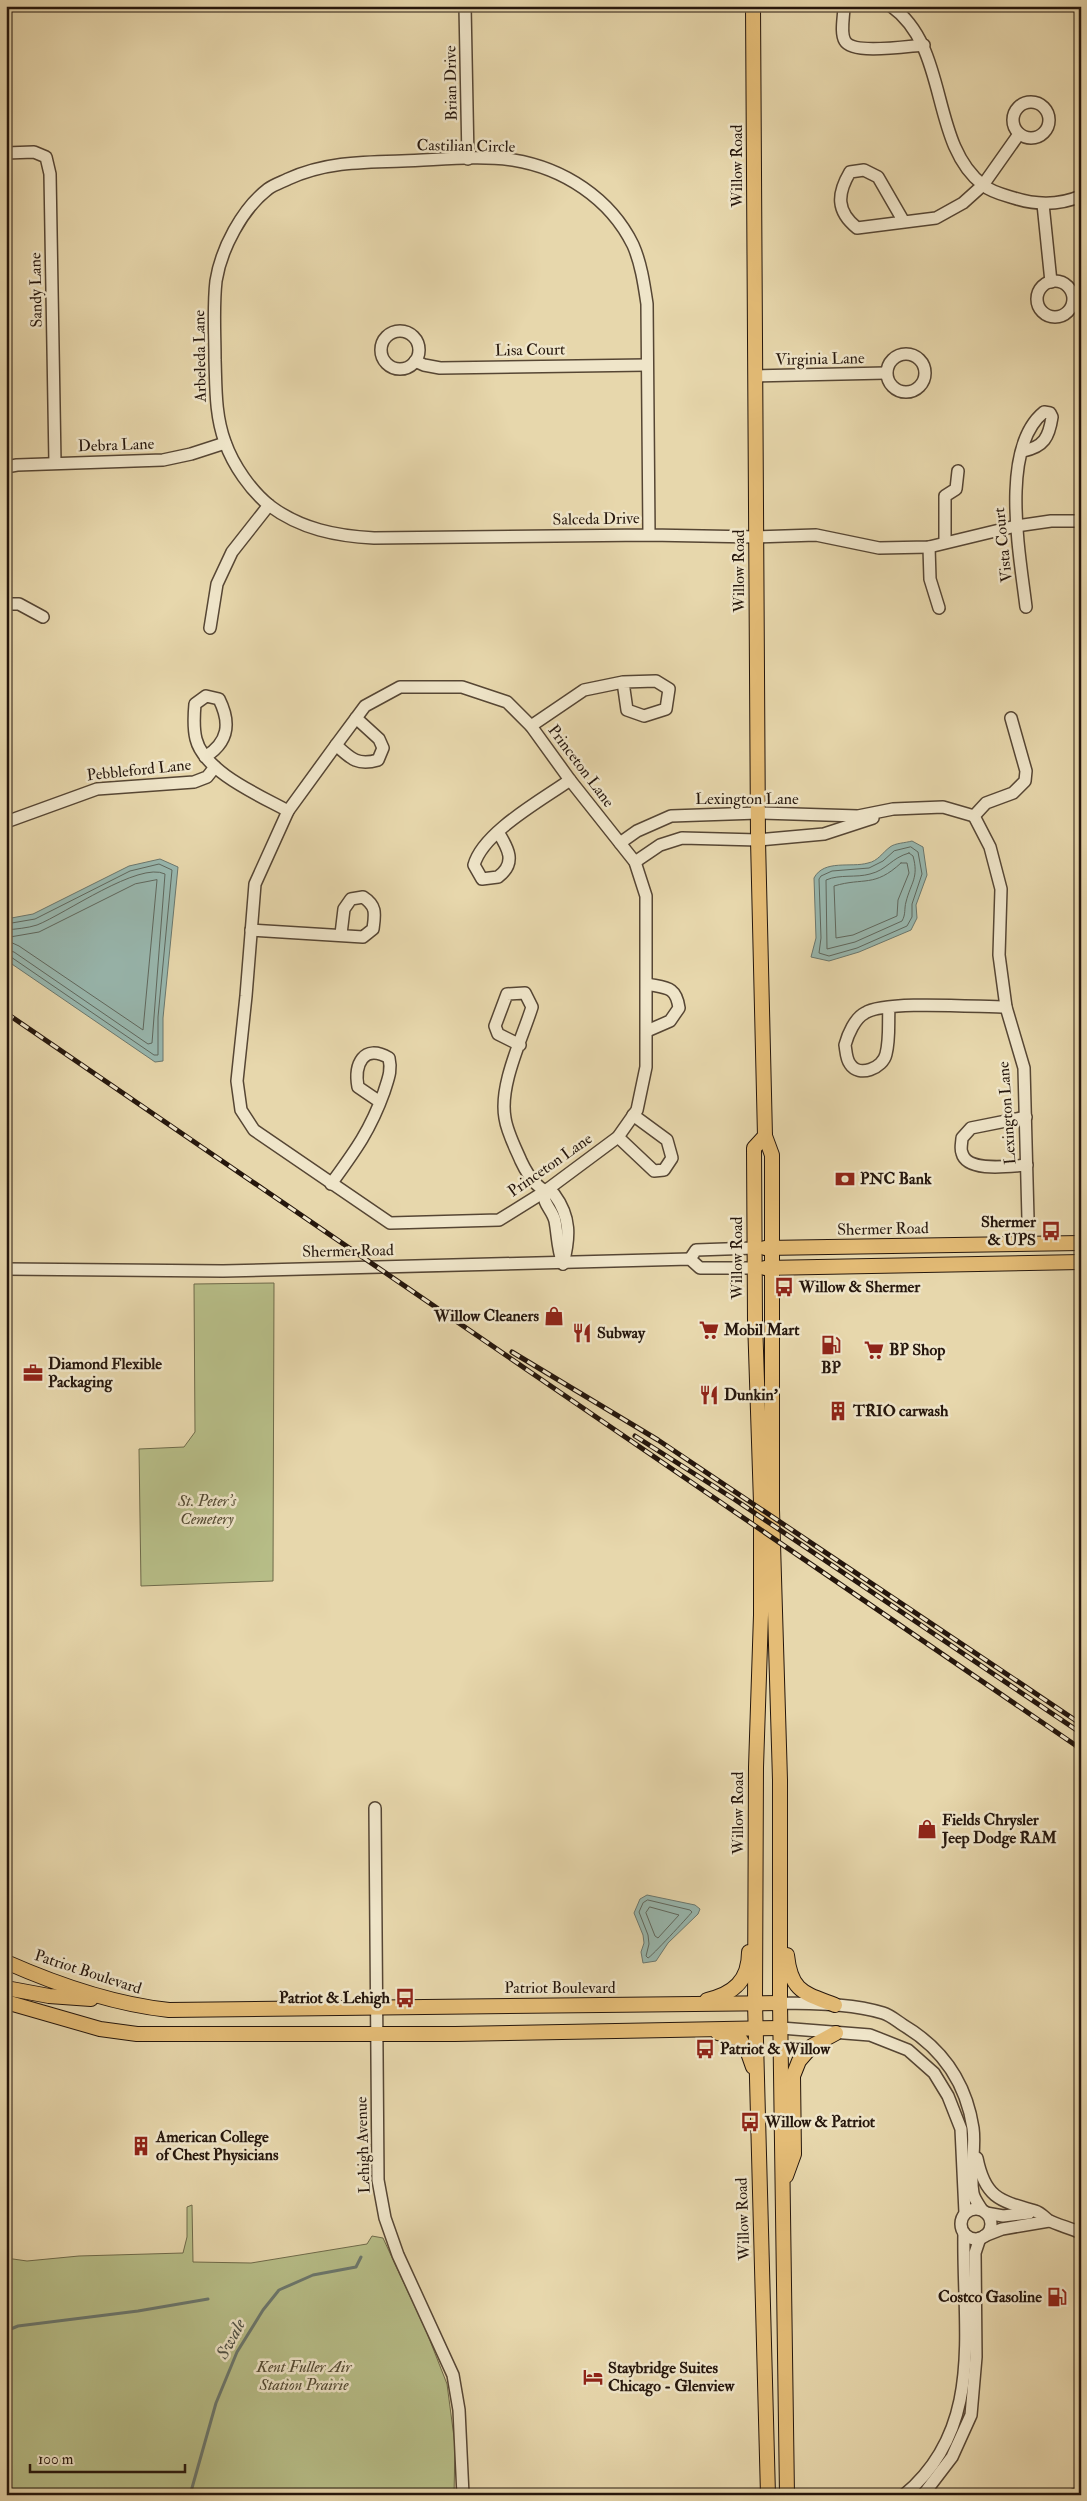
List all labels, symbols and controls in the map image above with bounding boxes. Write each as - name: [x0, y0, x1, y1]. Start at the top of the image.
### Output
- street label: Brian Drive: [440, 45, 462, 121]
- street label: Willow Road: [727, 124, 747, 208]
- street label: Castilian Circle: [417, 135, 516, 157]
- street label: Sandy Lane: [25, 252, 47, 328]
- street label: Arbeleda Lane: [189, 309, 211, 403]
- street label: Lisa Court: [495, 339, 565, 361]
- street label: Virginia Lane: [775, 348, 865, 370]
- street label: Debra Lane: [77, 434, 155, 456]
- street label: Vista Court: [989, 507, 1017, 583]
- street label: Salceda Drive: [552, 508, 640, 530]
- street label: Willow Road: [729, 529, 749, 613]
- street label: Princeton Lane: [543, 721, 619, 812]
- street label: Pebbleford Lane: [86, 755, 193, 785]
- street label: Lexington Lane: [695, 789, 799, 809]
- street label: Lexington Lane: [993, 1060, 1021, 1165]
- street label: Princeton Lane: [504, 1128, 596, 1201]
- bank icon: PNC Bank: [834, 1168, 856, 1190]
- place label: PNC Bank: [860, 1169, 932, 1189]
- place label: Shermer & UPS: [981, 1212, 1037, 1250]
- street label: Willow Road: [727, 1216, 747, 1300]
- street label: Shermer Road: [837, 1218, 929, 1240]
- bus stop icon: Shermer & UPS: [1040, 1220, 1062, 1242]
- street label: Shermer Road: [302, 1240, 394, 1262]
- bus stop icon: Willow & Shermer: [773, 1276, 795, 1298]
- place label: Willow & Shermer: [798, 1277, 921, 1297]
- shop icon: Willow Cleaners: [543, 1305, 565, 1327]
- place label: Willow Cleaners: [433, 1306, 540, 1326]
- supermarket icon: Mobil Mart: [698, 1319, 720, 1341]
- place label: Mobil Mart: [723, 1320, 800, 1340]
- restaurant icon: Subway: [571, 1322, 593, 1344]
- place label: Subway: [597, 1323, 646, 1344]
- fuel station icon: BP: [820, 1334, 842, 1356]
- supermarket icon: BP Shop: [863, 1339, 885, 1361]
- place label: BP Shop: [889, 1340, 945, 1361]
- place label: Diamond Flexible Packaging: [48, 1354, 162, 1393]
- place label: BP: [821, 1358, 842, 1378]
- office icon: Diamond Flexible Packaging: [22, 1362, 44, 1384]
- restaurant icon: Dunkin': [698, 1384, 720, 1406]
- place label: Dunkin': [724, 1385, 779, 1405]
- building icon: TRIO carwash: [827, 1400, 849, 1422]
- place label: TRIO carwash: [852, 1401, 949, 1421]
- park label: St. Peter's Cemetery: [177, 1491, 237, 1529]
- street label: Willow Road: [728, 1771, 748, 1855]
- place label: Fields Chrysler Jeep Dodge RAM: [941, 1810, 1057, 1849]
- shop icon: Fields Chrysler Jeep Dodge RAM: [916, 1818, 938, 1840]
- street label: Patriot Boulevard: [32, 1945, 144, 1999]
- street label: Patriot Boulevard: [504, 1978, 616, 1998]
- bus stop icon: Patriot & Lehigh: [394, 1987, 416, 2009]
- place label: Patriot & Lehigh: [279, 1988, 391, 2009]
- bus stop icon: Patriot & Willow: [694, 2038, 716, 2060]
- place label: Patriot & Willow: [720, 2039, 831, 2059]
- street label: Lehigh Avenue: [351, 2096, 375, 2194]
- bus stop icon: Willow & Patriot: [739, 2111, 761, 2133]
- place label: Willow & Patriot: [764, 2112, 876, 2132]
- place label: American College of Chest Physicians: [155, 2127, 279, 2166]
- building icon: American College of Chest Physicians: [130, 2135, 152, 2157]
- street label: Willow Road: [732, 2177, 754, 2262]
- fuel station icon: Costco Gasoline: [1046, 2286, 1068, 2308]
- place label: Costco Gasoline: [938, 2287, 1042, 2307]
- water label: Swale: [210, 2314, 252, 2364]
- park label: Kent Fuller Air Station Prairie: [256, 2357, 352, 2395]
- place label: Staybridge Suites Chicago - Glenview: [608, 2358, 735, 2397]
- hotel icon: Staybridge Suites Chicago - Glenview: [582, 2366, 604, 2388]
- scale bar: [30, 2441, 185, 2473]
- text: 100 m: [38, 2450, 74, 2469]

